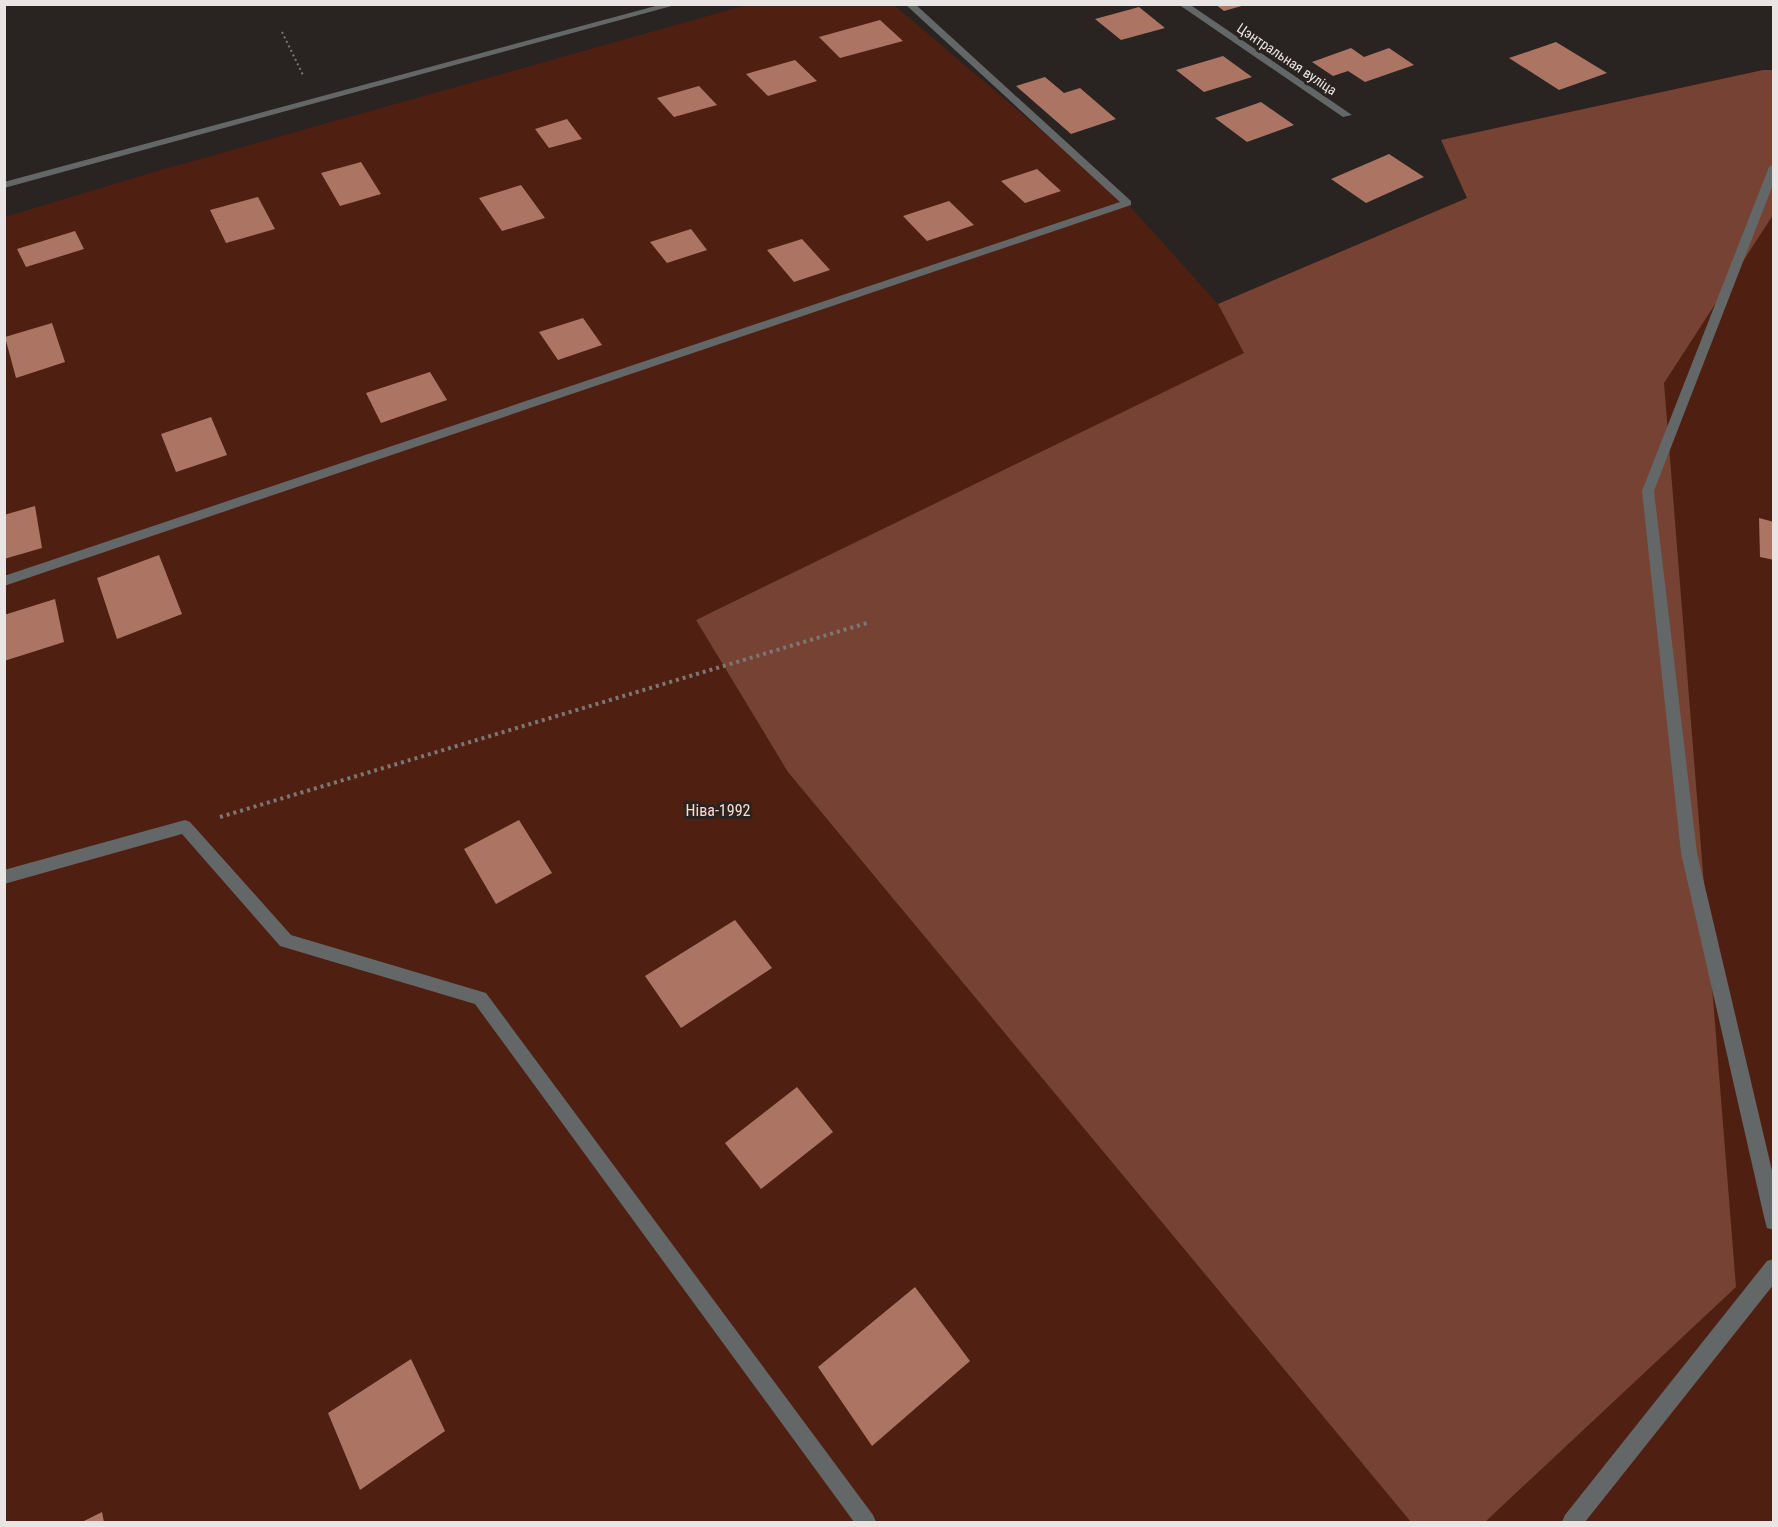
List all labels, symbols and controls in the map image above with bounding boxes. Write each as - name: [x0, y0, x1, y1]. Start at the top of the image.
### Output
- street label: Цэнтральная вуліца: [1234, 20, 1340, 98]
- park label: Ніва-1992: [686, 801, 751, 820]

